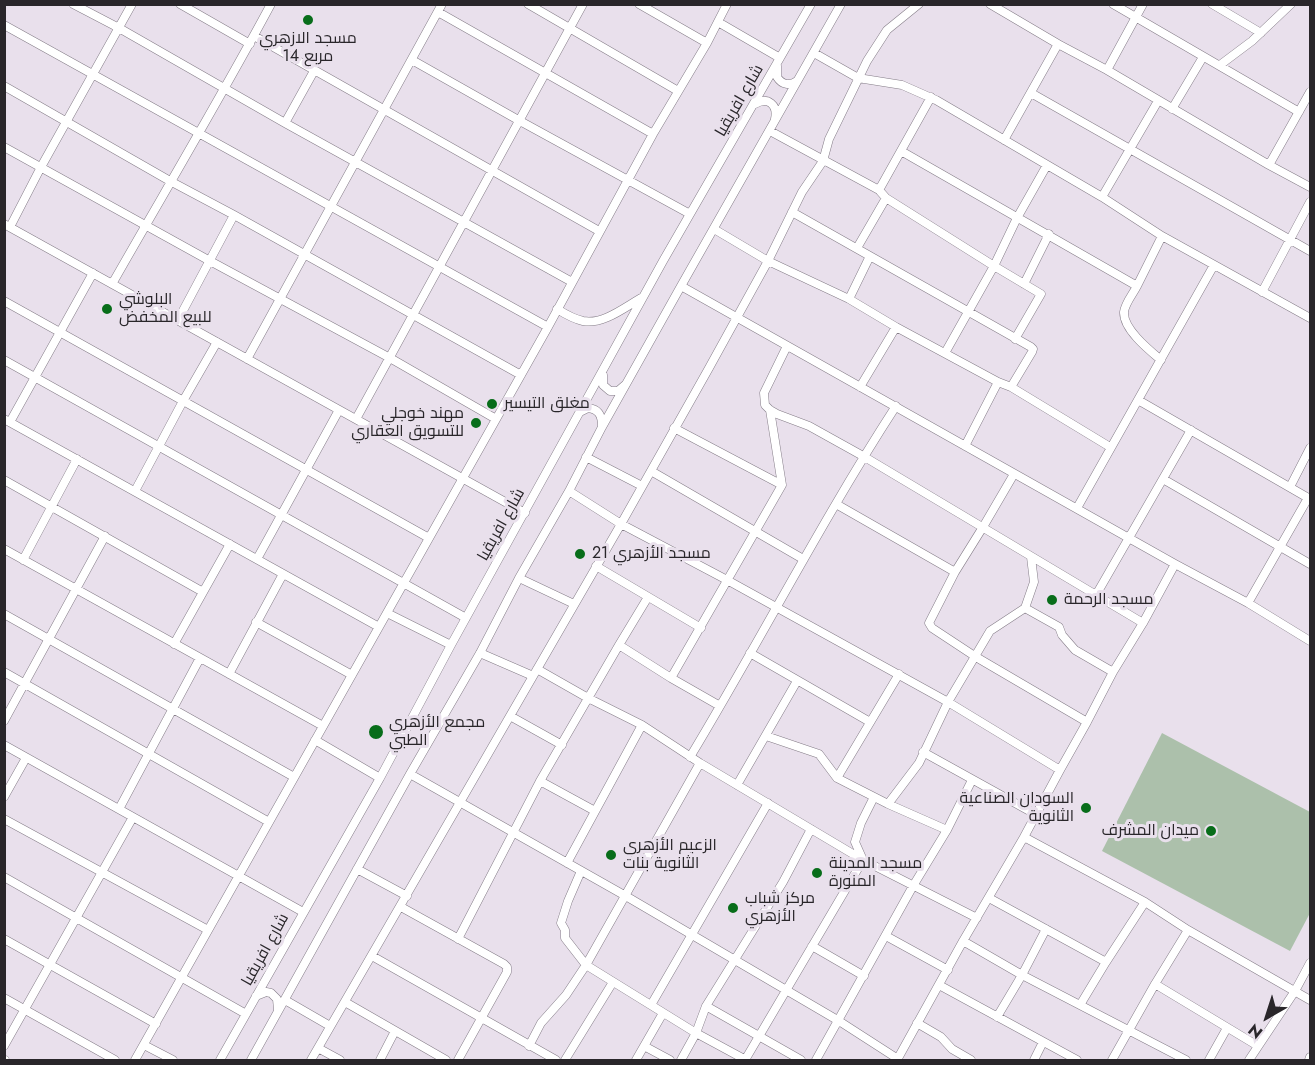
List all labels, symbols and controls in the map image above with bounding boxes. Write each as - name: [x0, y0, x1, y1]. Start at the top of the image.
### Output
- marker: مسجد الازهري مربع 14: [301, 13, 315, 27]
- place label: مسجد الازهري مربع 14: [259, 29, 357, 67]
- street label: شارع افريقيا: [712, 62, 768, 140]
- place label: البلوشي للبيع المخفض: [119, 290, 212, 328]
- marker: البلوشي للبيع المخفض: [100, 302, 114, 316]
- place label: مغلق التيسير: [504, 394, 590, 414]
- marker: مغلق التيسير: [485, 397, 499, 411]
- place label: مهند خوجلي للتسويق العقاري: [351, 404, 464, 442]
- marker: مهند خوجلي للتسويق العقاري: [469, 416, 483, 430]
- street label: شارع افريقيا: [474, 485, 530, 565]
- place label: مسجد الأزهري 21: [592, 544, 711, 564]
- marker: مسجد الأزهري 21: [573, 547, 587, 561]
- place label: مسجد الرحمة: [1064, 590, 1153, 610]
- marker: مسجد الرحمة: [1045, 593, 1059, 607]
- place label: مجمع الأزهري الطبي: [389, 713, 485, 751]
- marker: مجمع الأزهري الطبي: [367, 723, 385, 741]
- place label: السودان الصناعية الثانوية: [960, 789, 1074, 827]
- marker: السودان الصناعية الثانوية: [1079, 801, 1093, 815]
- place label: ميدان المشرف: [1101, 821, 1199, 841]
- marker: ميدان المشرف: [1204, 824, 1218, 838]
- place label: الزعيم الأزهري الثانوية بنات: [623, 836, 717, 874]
- marker: الزعيم الأزهري الثانوية بنات: [604, 848, 618, 862]
- place label: مسجد المدينة المنورة: [829, 854, 922, 892]
- marker: مسجد المدينة المنورة: [810, 866, 824, 880]
- place label: مركز شباب الأزهري: [745, 889, 815, 927]
- marker: مركز شباب الأزهري: [726, 901, 740, 915]
- street label: شارع افريقيا: [238, 910, 294, 990]
- north arrow: [1237, 987, 1297, 1047]
- text: N: [1243, 1018, 1268, 1044]

